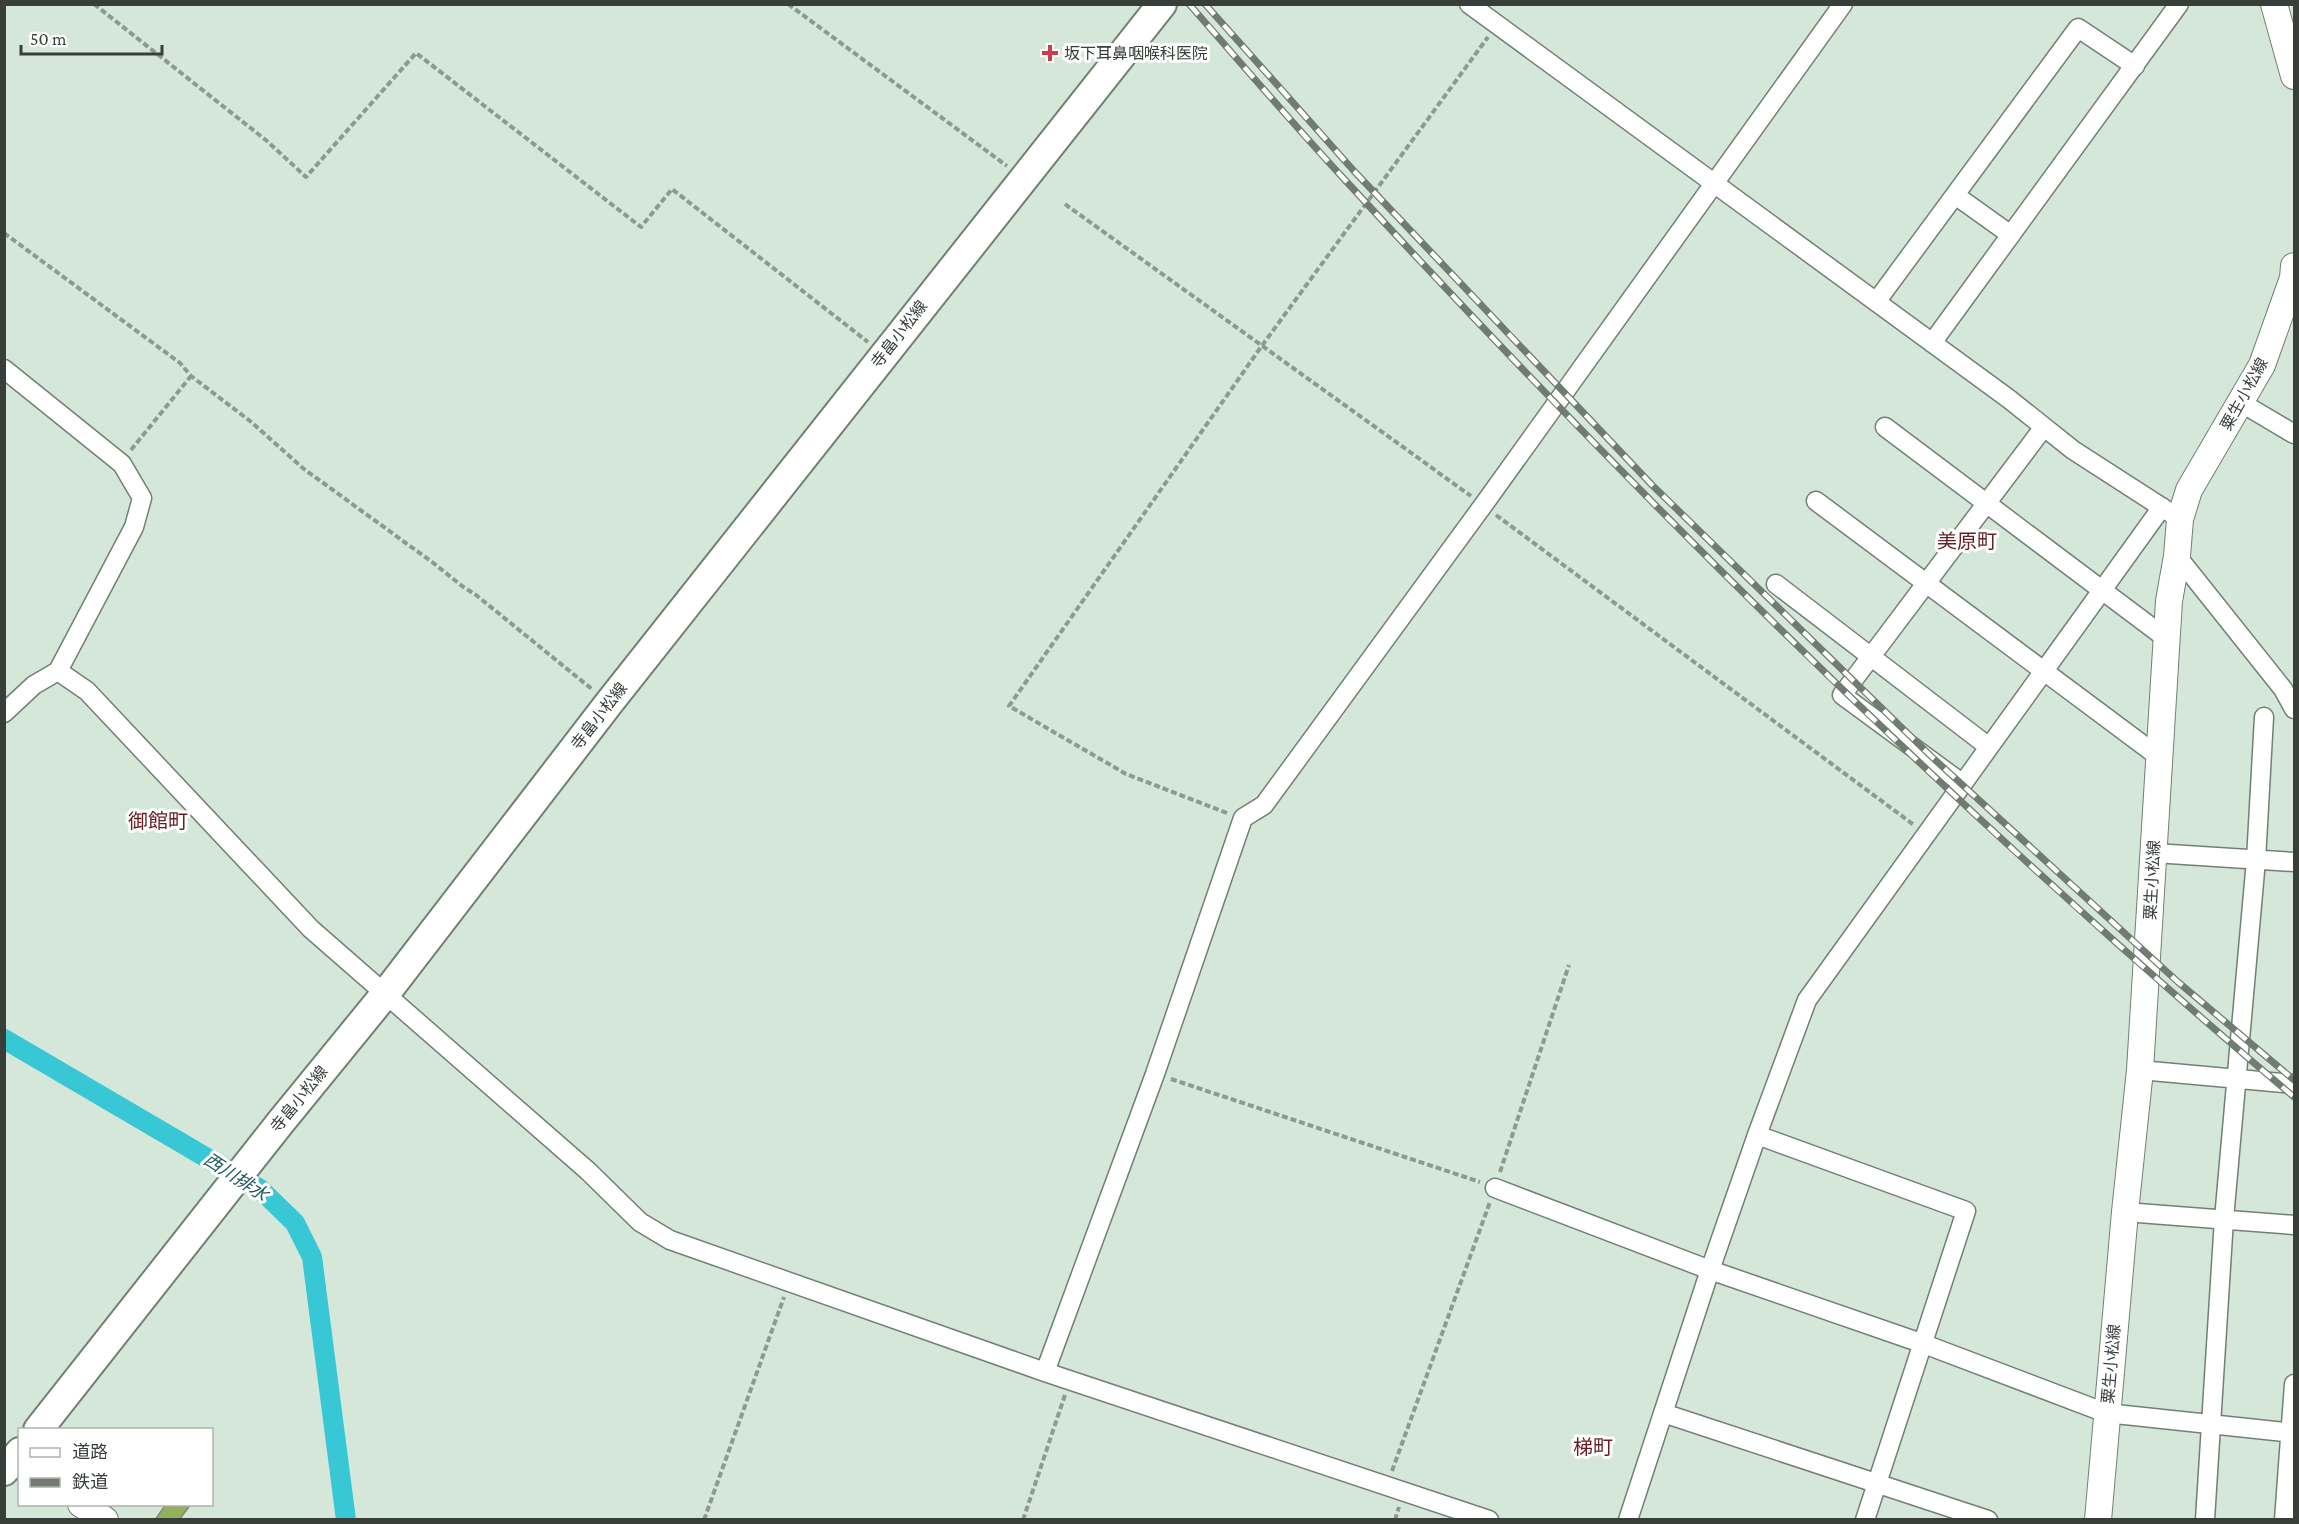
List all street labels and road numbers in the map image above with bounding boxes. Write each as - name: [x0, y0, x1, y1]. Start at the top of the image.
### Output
- street label: 寺畠小松線: [868, 297, 930, 371]
- street label: 粟生小松線: [2217, 355, 2271, 433]
- street label: 寺畠小松線: [568, 679, 630, 753]
- street label: 粟生小松線: [2141, 840, 2163, 920]
- street label: 寺畠小松線: [267, 1063, 331, 1135]
- street label: 粟生小松線: [2099, 1323, 2123, 1405]

